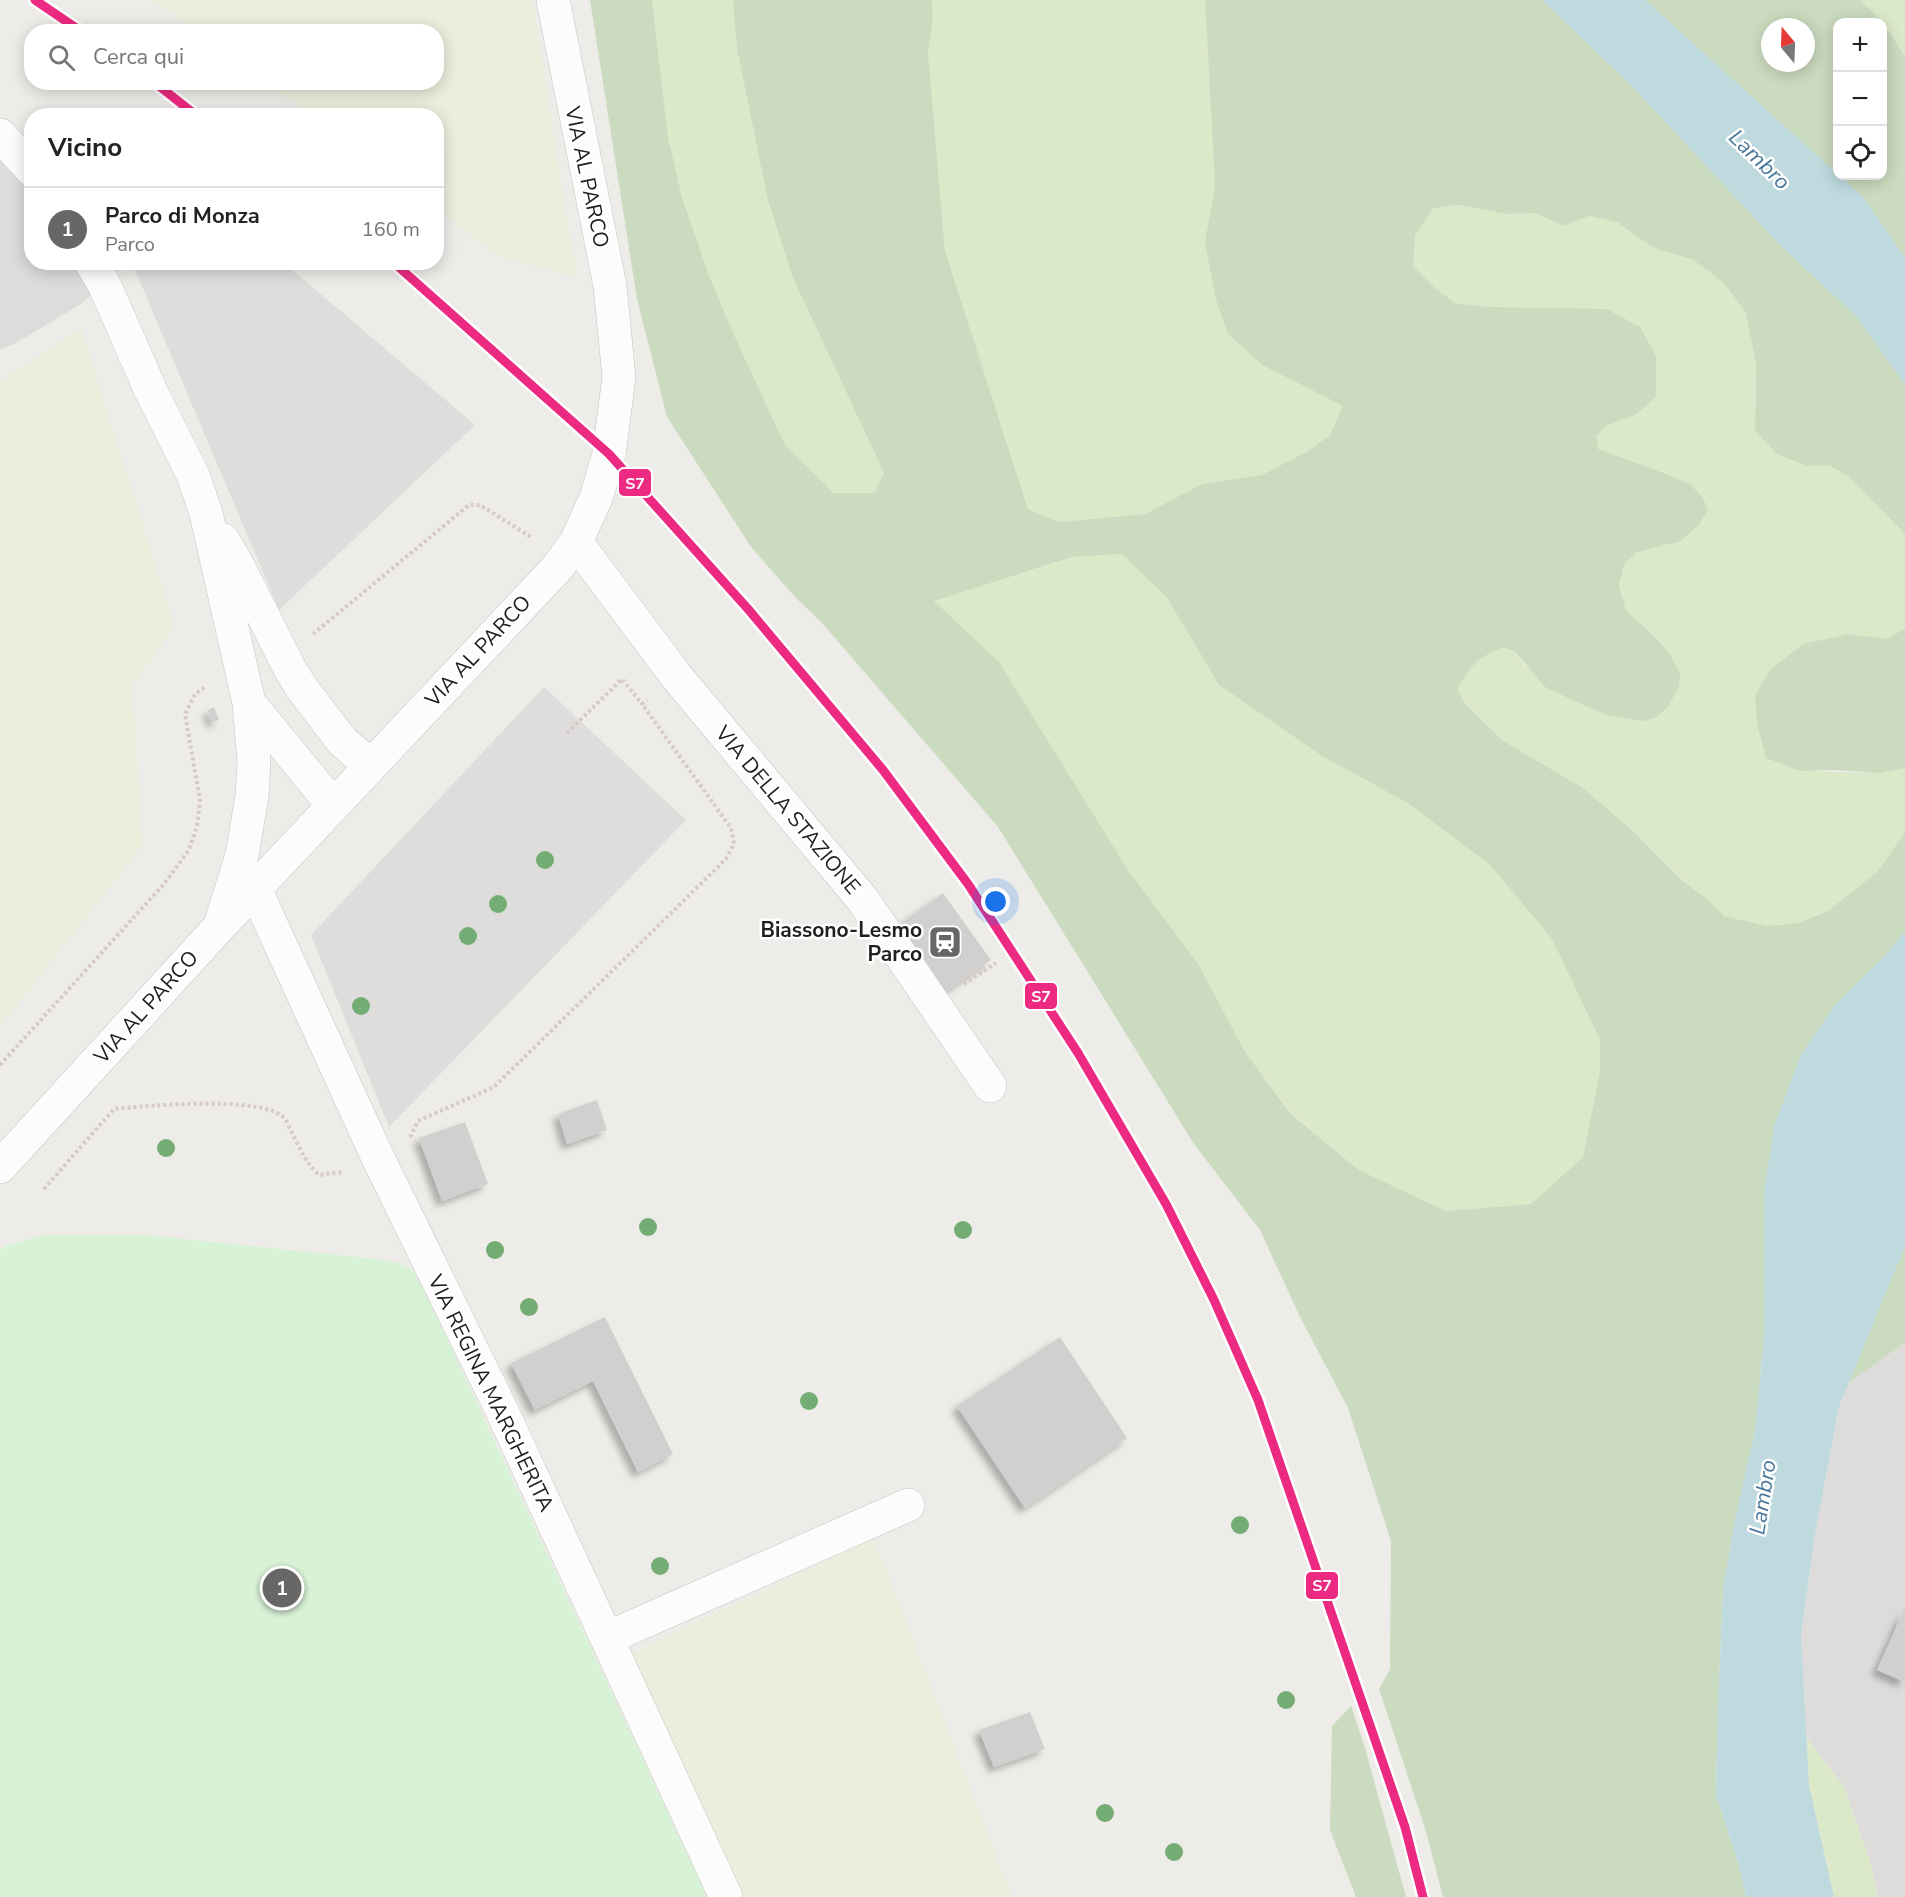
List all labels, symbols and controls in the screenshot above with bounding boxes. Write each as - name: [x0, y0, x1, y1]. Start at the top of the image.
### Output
- north arrow: [1761, 18, 1815, 72]
- map controls: [1833, 18, 1887, 180]
- button: +: [1833, 18, 1887, 72]
- search box: [24, 24, 444, 90]
- icon: search: [45, 41, 78, 74]
- text: Cerca qui: [93, 42, 184, 72]
- button: −: [1833, 72, 1887, 126]
- street label: VIA AL PARCO: [558, 103, 616, 250]
- water label: Lambro: [1722, 123, 1797, 197]
- button: locate: [1833, 126, 1887, 180]
- text: Vicino: [48, 130, 122, 165]
- text: Parco di Monza: [105, 201, 260, 231]
- text: 1: [62, 216, 74, 243]
- text: 160 m: [362, 216, 420, 243]
- text: Parco: [105, 231, 155, 258]
- line badge: S7: [618, 468, 652, 497]
- text: S7: [625, 473, 645, 495]
- street label: VIA AL PARCO: [418, 589, 537, 714]
- street label: VIA DELLA STAZIONE: [709, 719, 867, 900]
- your location: [981, 887, 1010, 916]
- place label: Biassono-Lesmo Parco: [760, 916, 922, 968]
- station icon: Biassono-Lesmo Parco: [927, 924, 963, 960]
- street label: VIA AL PARCO: [87, 944, 204, 1070]
- line badge: S7: [1024, 982, 1058, 1010]
- text: S7: [1031, 986, 1051, 1008]
- street label: VIA REGINA MARGHERITA: [421, 1269, 561, 1516]
- water label: Lambro: [1742, 1458, 1784, 1537]
- pin: 1: [262, 1566, 302, 1610]
- line badge: S7: [1305, 1571, 1339, 1600]
- text: S7: [1312, 1575, 1332, 1597]

